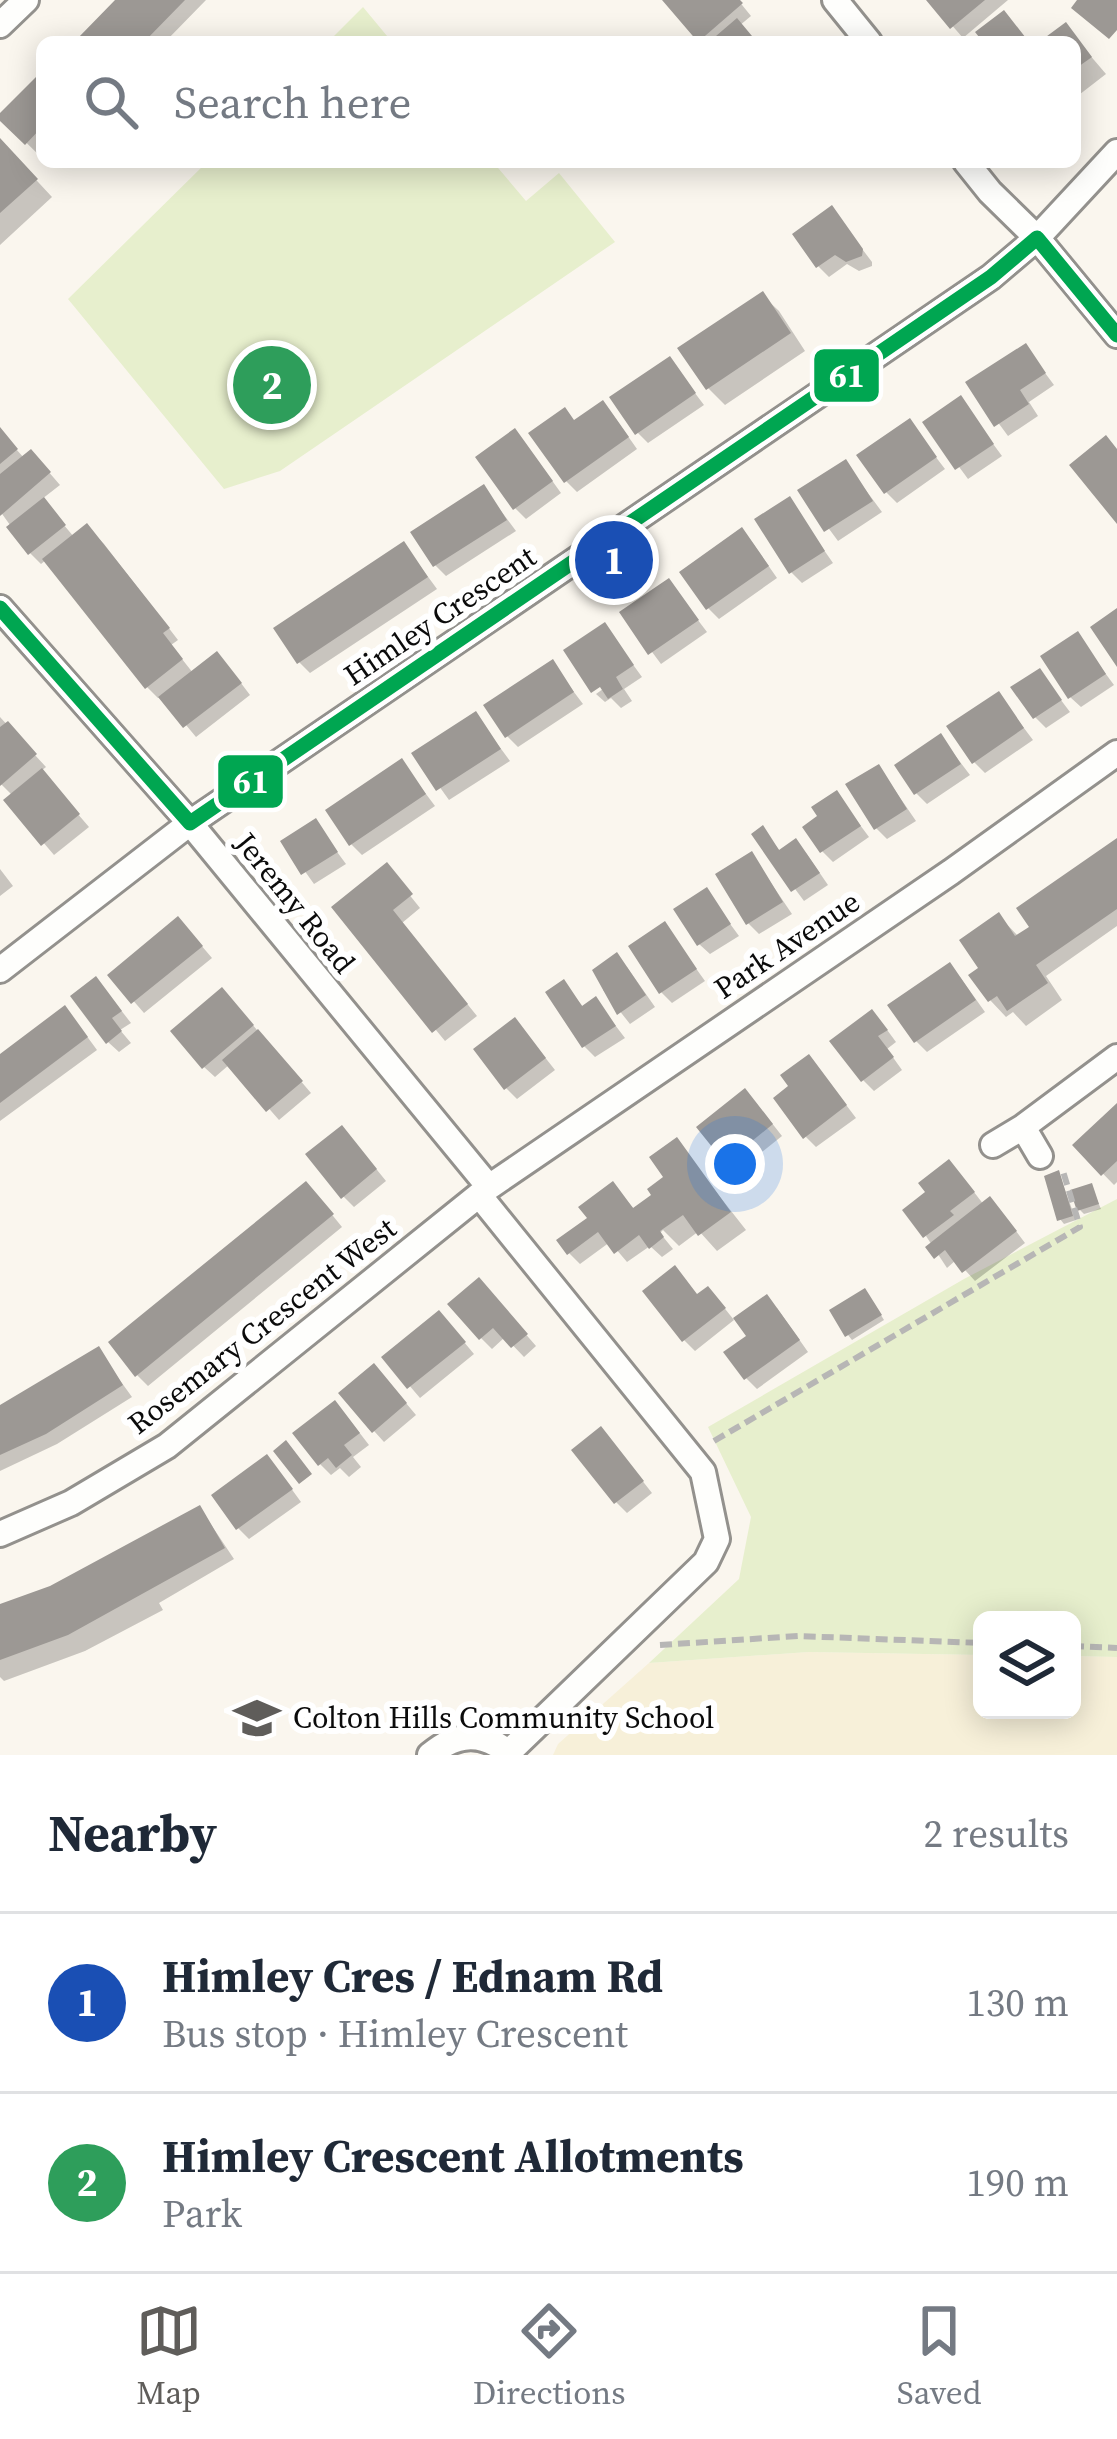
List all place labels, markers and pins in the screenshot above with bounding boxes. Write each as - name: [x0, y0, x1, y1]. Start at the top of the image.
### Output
- pin: 2: [233, 340, 311, 430]
- pin: 1: [575, 515, 653, 605]
- school or university icon: Colton Hills Community School: [232, 1693, 282, 1743]
- place label: Colton Hills Community School: [293, 1697, 714, 1738]

